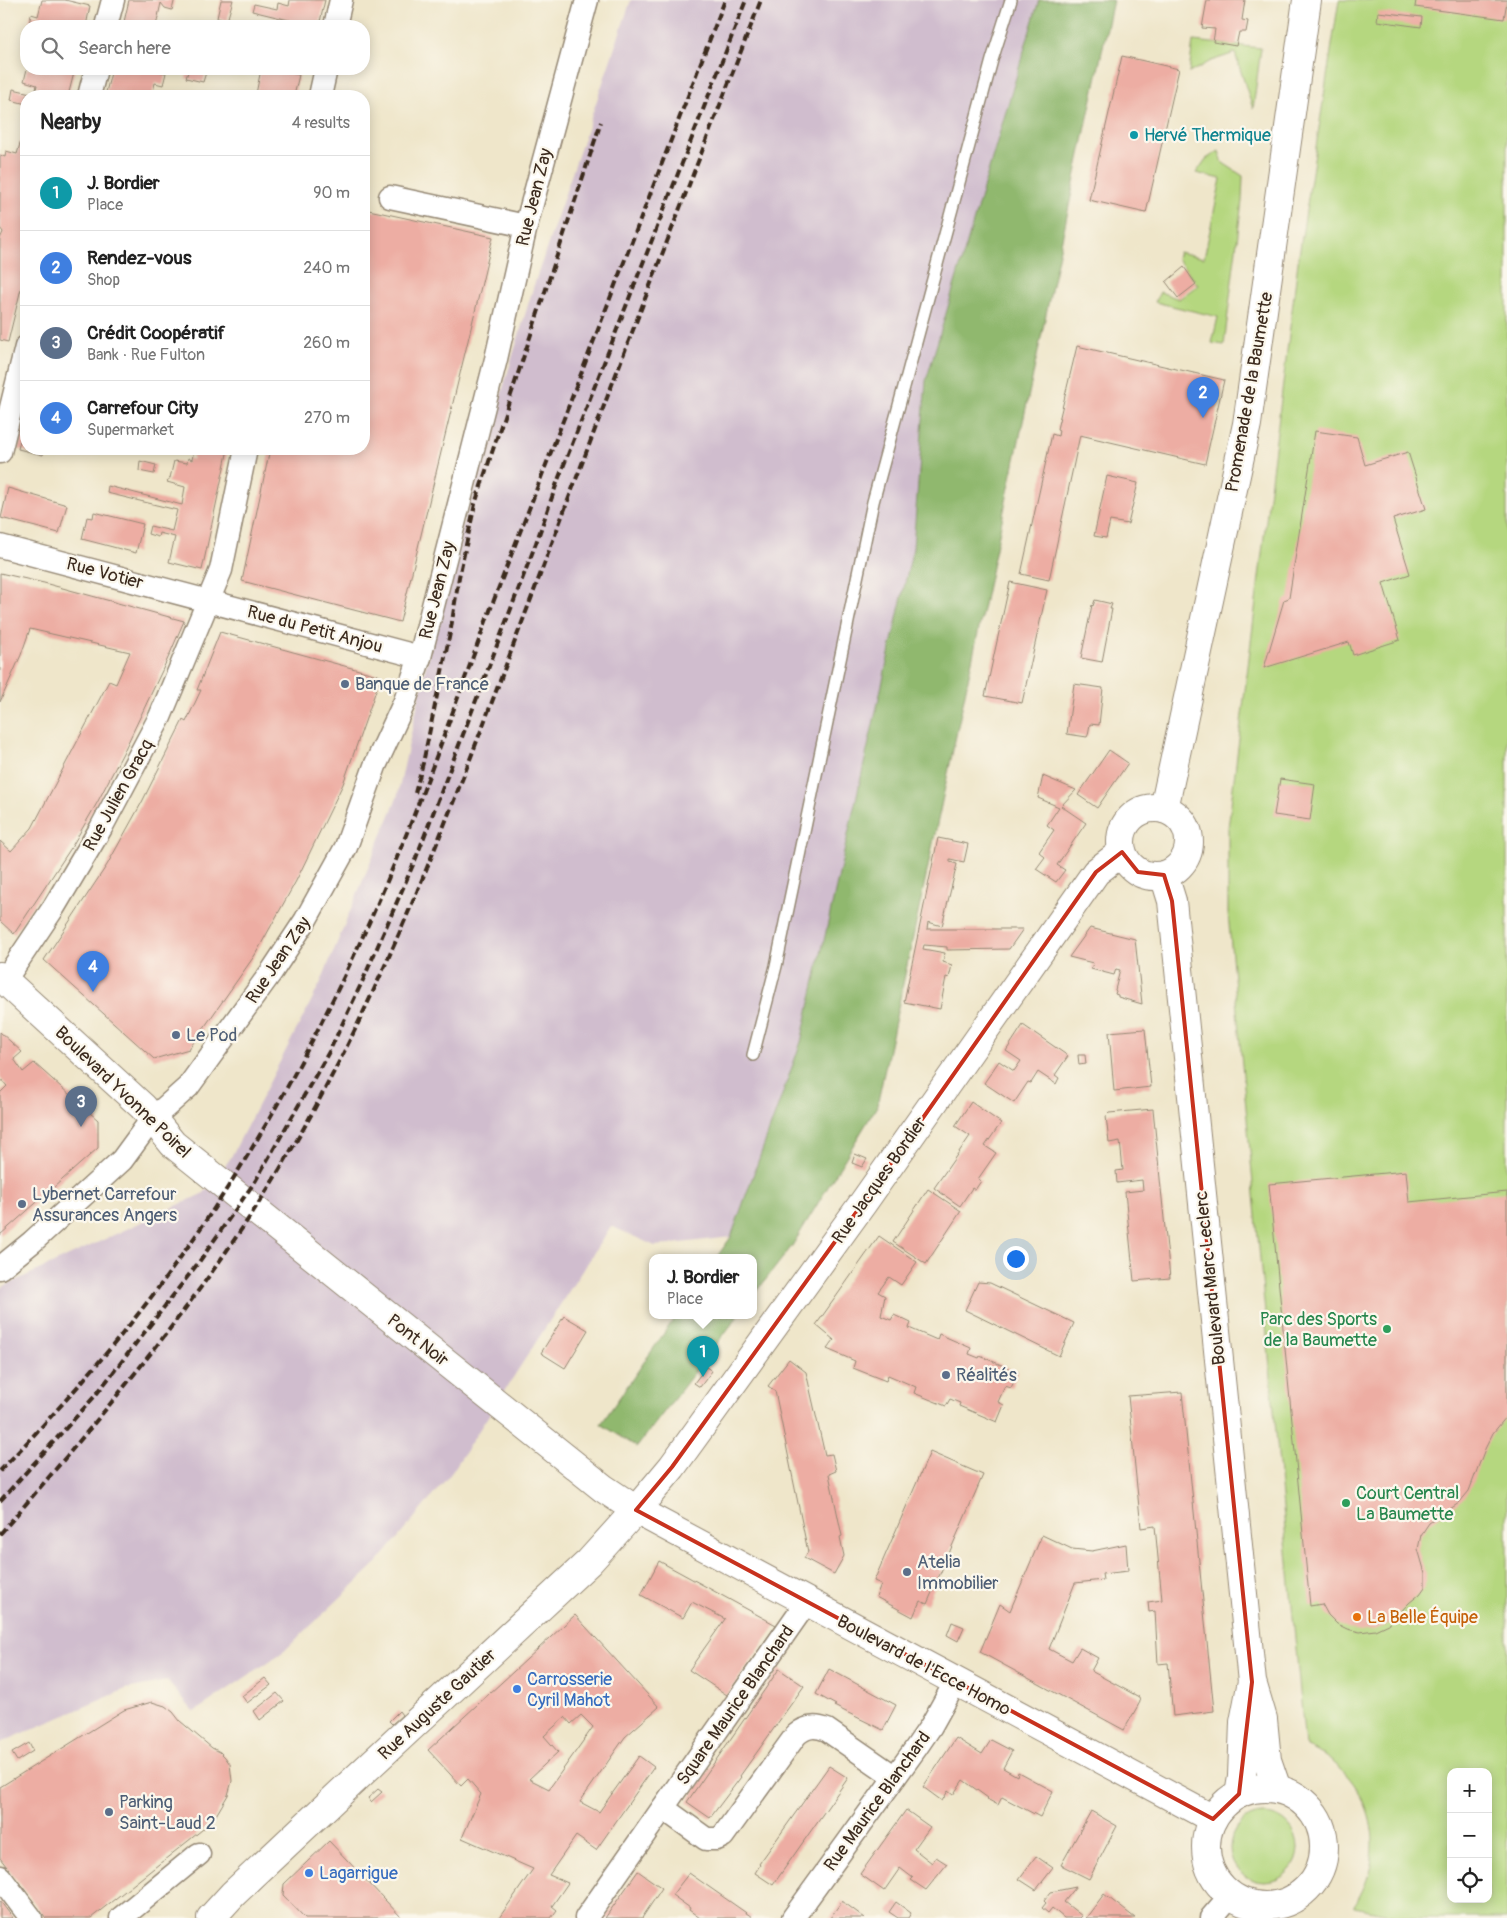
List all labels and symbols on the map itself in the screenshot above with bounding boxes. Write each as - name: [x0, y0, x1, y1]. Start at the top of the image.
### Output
- place label: Hervé Thermique: [1144, 124, 1271, 147]
- marker: Hervé Thermique: [1128, 129, 1140, 141]
- street label: Rue Jean Zay: [511, 146, 558, 248]
- street label: Promenade de la Baumette: [1221, 290, 1278, 494]
- pin: 2: [1187, 377, 1219, 418]
- street label: Rue Jean Zay: [414, 539, 461, 641]
- street label: Rue Votier: [64, 552, 146, 595]
- street label: Rue du Petit Anjou: [245, 600, 385, 659]
- place label: Banque de France: [355, 673, 489, 696]
- marker: Banque de France: [339, 678, 351, 690]
- street label: Rue Julien Gracq: [78, 735, 159, 855]
- street label: Rue Jean Zay: [241, 912, 316, 1008]
- pin: 4: [77, 951, 109, 992]
- street label: Boulevard Yvonne Poirel: [50, 1021, 196, 1163]
- place label: Le Pod: [186, 1024, 237, 1047]
- marker: Le Pod: [170, 1029, 182, 1041]
- pin: 3: [65, 1086, 97, 1127]
- street label: Rue Jacques Bordier: [827, 1112, 932, 1248]
- place label: Lybernet Carrefour Assurances Angers: [32, 1183, 177, 1227]
- street label: Boulevard Marc Leclerc: [1190, 1190, 1231, 1366]
- marker: Lybernet Carrefour Assurances Angers: [16, 1198, 28, 1210]
- your location: [1003, 1246, 1029, 1272]
- place label: Parc des Sports de la Baumette: [1260, 1308, 1377, 1352]
- street label: Pont Noir: [382, 1309, 454, 1372]
- marker: Parc des Sports de la Baumette: [1381, 1323, 1393, 1335]
- pin: 1: [687, 1336, 719, 1377]
- place label: Réalités: [956, 1364, 1017, 1387]
- marker: Réalités: [940, 1369, 952, 1381]
- place label: Court Central La Baumette: [1356, 1482, 1459, 1526]
- marker: Court Central La Baumette: [1340, 1497, 1352, 1509]
- place label: Atelia Immobilier: [917, 1551, 999, 1595]
- marker: Atelia Immobilier: [901, 1566, 913, 1578]
- place label: La Belle Équipe: [1367, 1606, 1478, 1629]
- street label: Boulevard de l'Ecce Homo: [833, 1610, 1015, 1721]
- marker: La Belle Équipe: [1351, 1611, 1363, 1623]
- street label: Square Maurice Blanchard: [671, 1621, 799, 1790]
- street label: Rue Auguste Gautier: [373, 1643, 502, 1765]
- place label: Carrosserie Cyril Mahot: [527, 1668, 612, 1712]
- marker: Carrosserie Cyril Mahot: [511, 1683, 523, 1695]
- street label: Rue Maurice Blanchard: [819, 1727, 936, 1876]
- place label: Parking Saint-Laud 2: [119, 1791, 216, 1835]
- marker: Parking Saint-Laud 2: [103, 1806, 115, 1818]
- place label: Lagarrigue: [319, 1862, 398, 1885]
- marker: Lagarrigue: [303, 1867, 315, 1879]

